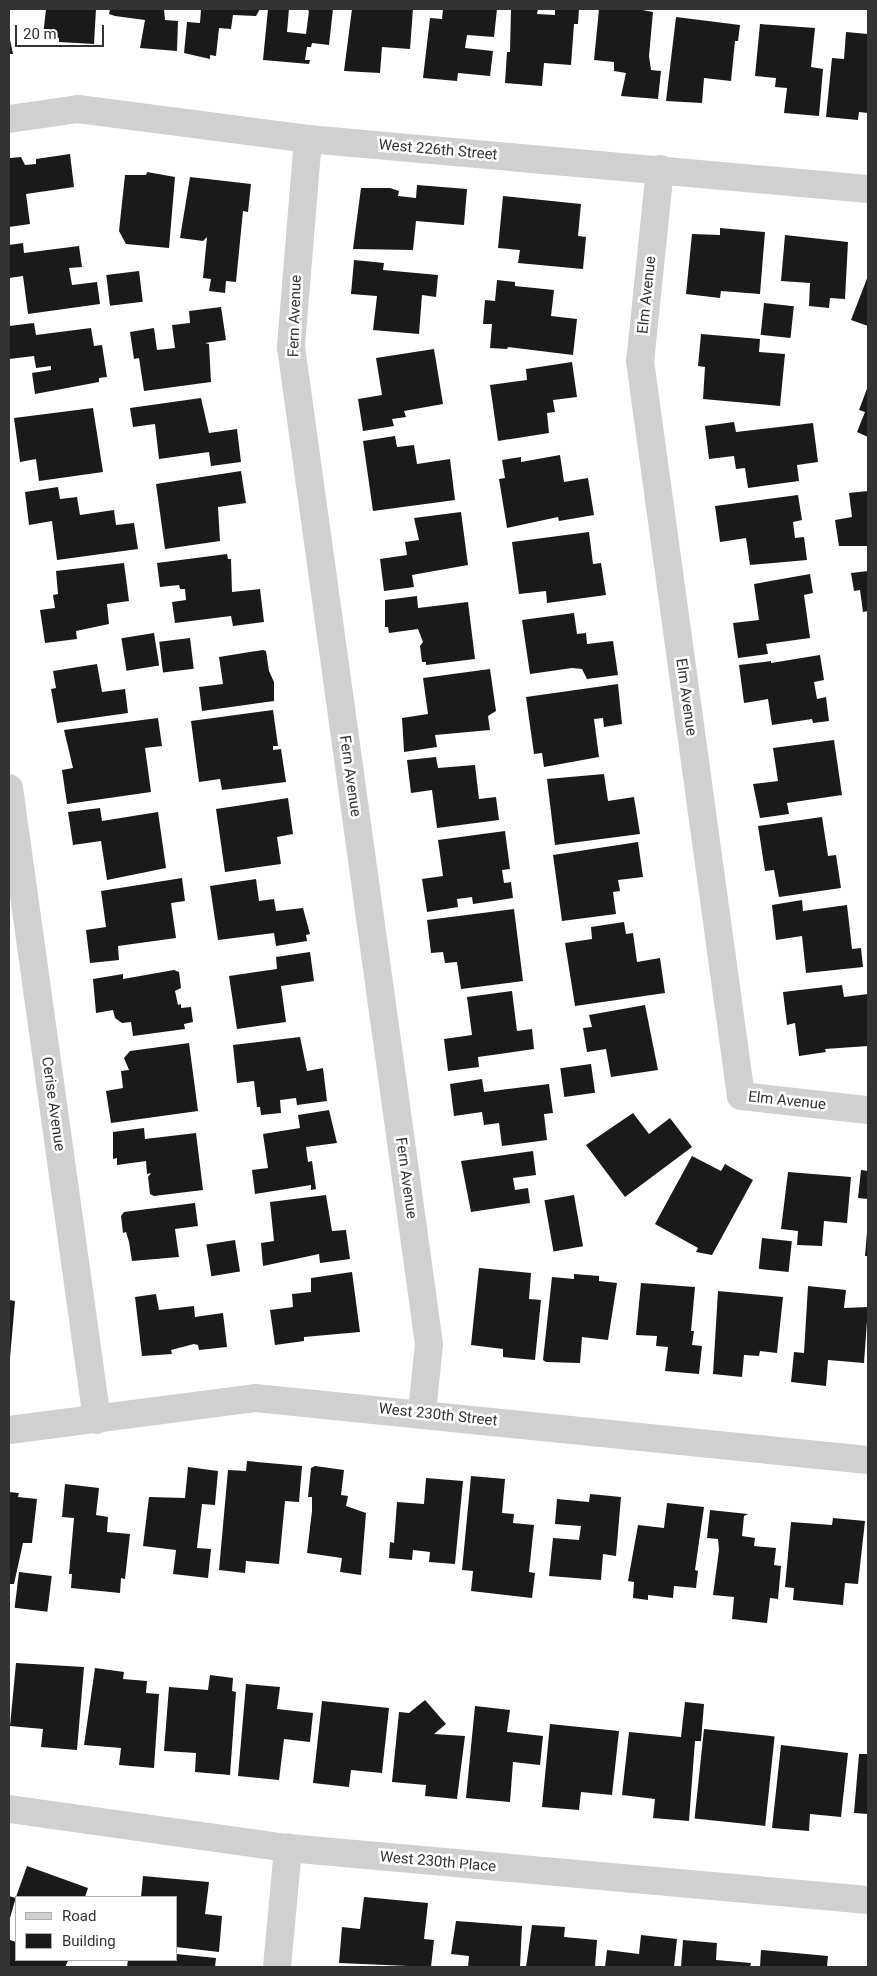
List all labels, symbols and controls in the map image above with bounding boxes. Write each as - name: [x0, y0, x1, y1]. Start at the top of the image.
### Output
- scale bar: [18, 15, 106, 47]
- text: 20 m: [23, 25, 57, 43]
- street label: West 226th Street: [378, 136, 498, 164]
- street label: Elm Avenue: [634, 255, 660, 335]
- street label: Fern Avenue: [285, 275, 305, 357]
- street label: Elm Avenue: [672, 657, 700, 737]
- street label: Fern Avenue: [335, 734, 365, 818]
- street label: Cerise Avenue: [37, 1056, 69, 1152]
- street label: Elm Avenue: [747, 1088, 827, 1114]
- street label: Fern Avenue: [391, 1136, 421, 1220]
- street label: West 230th Street: [378, 1400, 498, 1430]
- street label: West 230th Place: [379, 1848, 497, 1876]
- legend: [15, 1896, 178, 1961]
- text: Road: [62, 1907, 96, 1925]
- text: Building: [62, 1932, 116, 1950]

